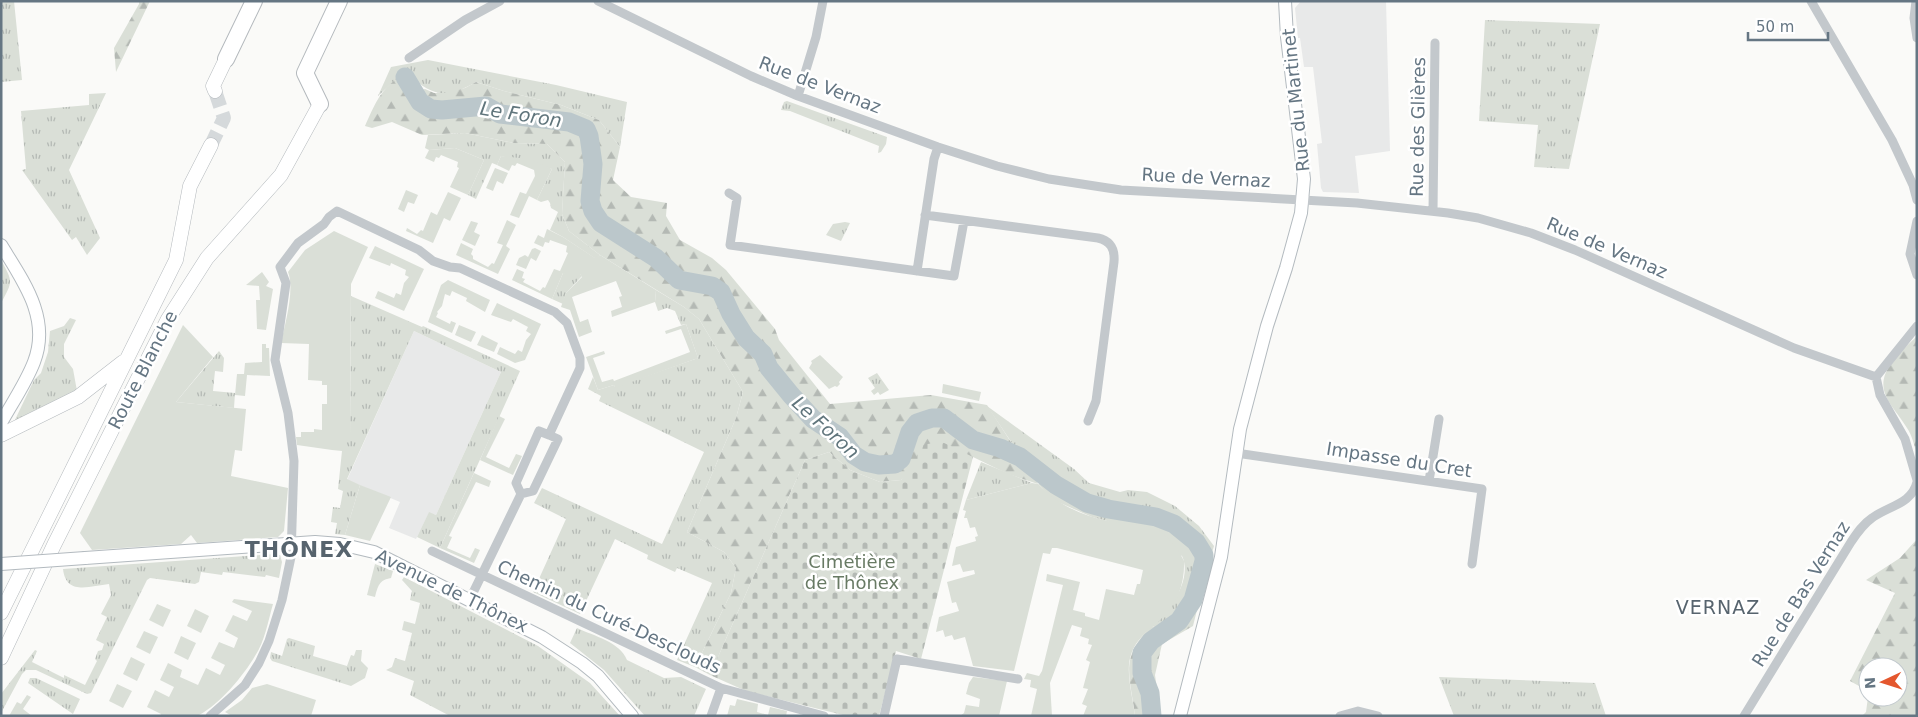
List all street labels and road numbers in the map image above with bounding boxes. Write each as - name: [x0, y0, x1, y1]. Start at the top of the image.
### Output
- street label: Rue du Martinet: [1278, 27, 1313, 173]
- street label: Rue de Vernaz: [756, 52, 884, 117]
- street label: Rue des Glières: [1406, 57, 1429, 197]
- street label: Rue de Vernaz: [1141, 164, 1271, 191]
- street label: Rue de Vernaz: [1544, 213, 1671, 282]
- street label: Route Blanche: [104, 307, 181, 433]
- street label: Impasse du Cret: [1325, 438, 1473, 481]
- street label: Rue de Bas Vernaz: [1747, 517, 1854, 670]
- street label: Avenue de Thônex: [373, 544, 532, 637]
- street label: Chemin du Curé-Desclouds: [494, 555, 724, 678]

